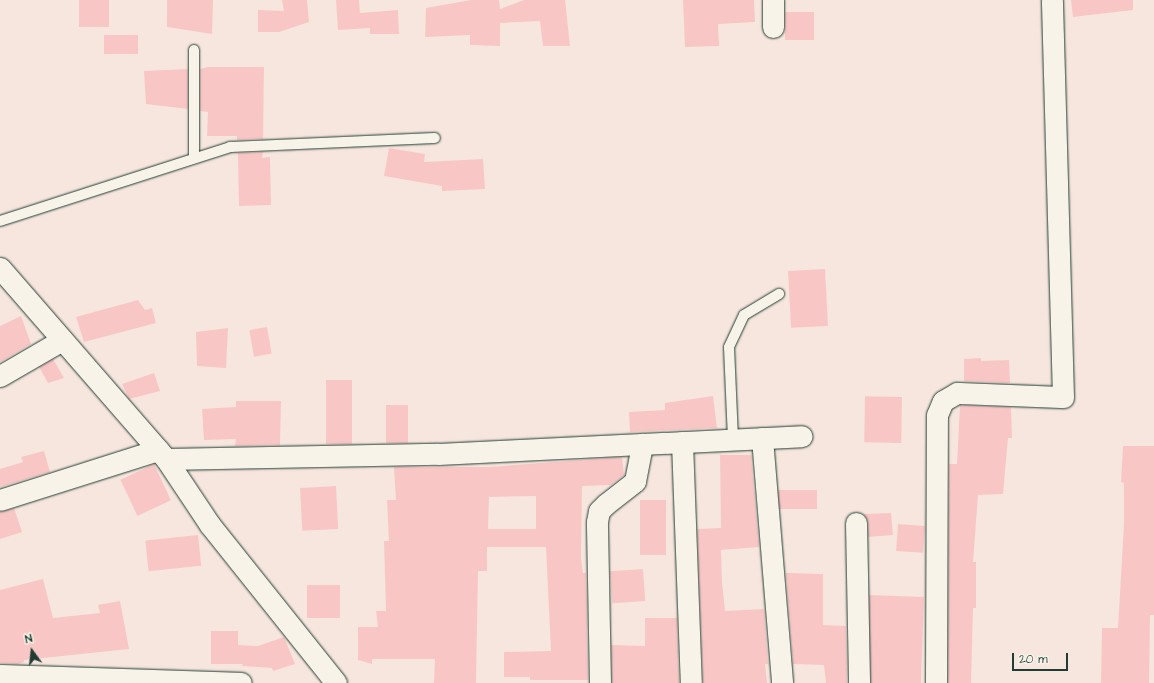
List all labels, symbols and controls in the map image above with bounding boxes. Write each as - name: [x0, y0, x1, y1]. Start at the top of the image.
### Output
- north arrow: [12, 631, 52, 671]
- text: N: [23, 631, 34, 647]
- scale bar: [1014, 645, 1070, 671]
- text: 20 m: [1019, 651, 1048, 668]

